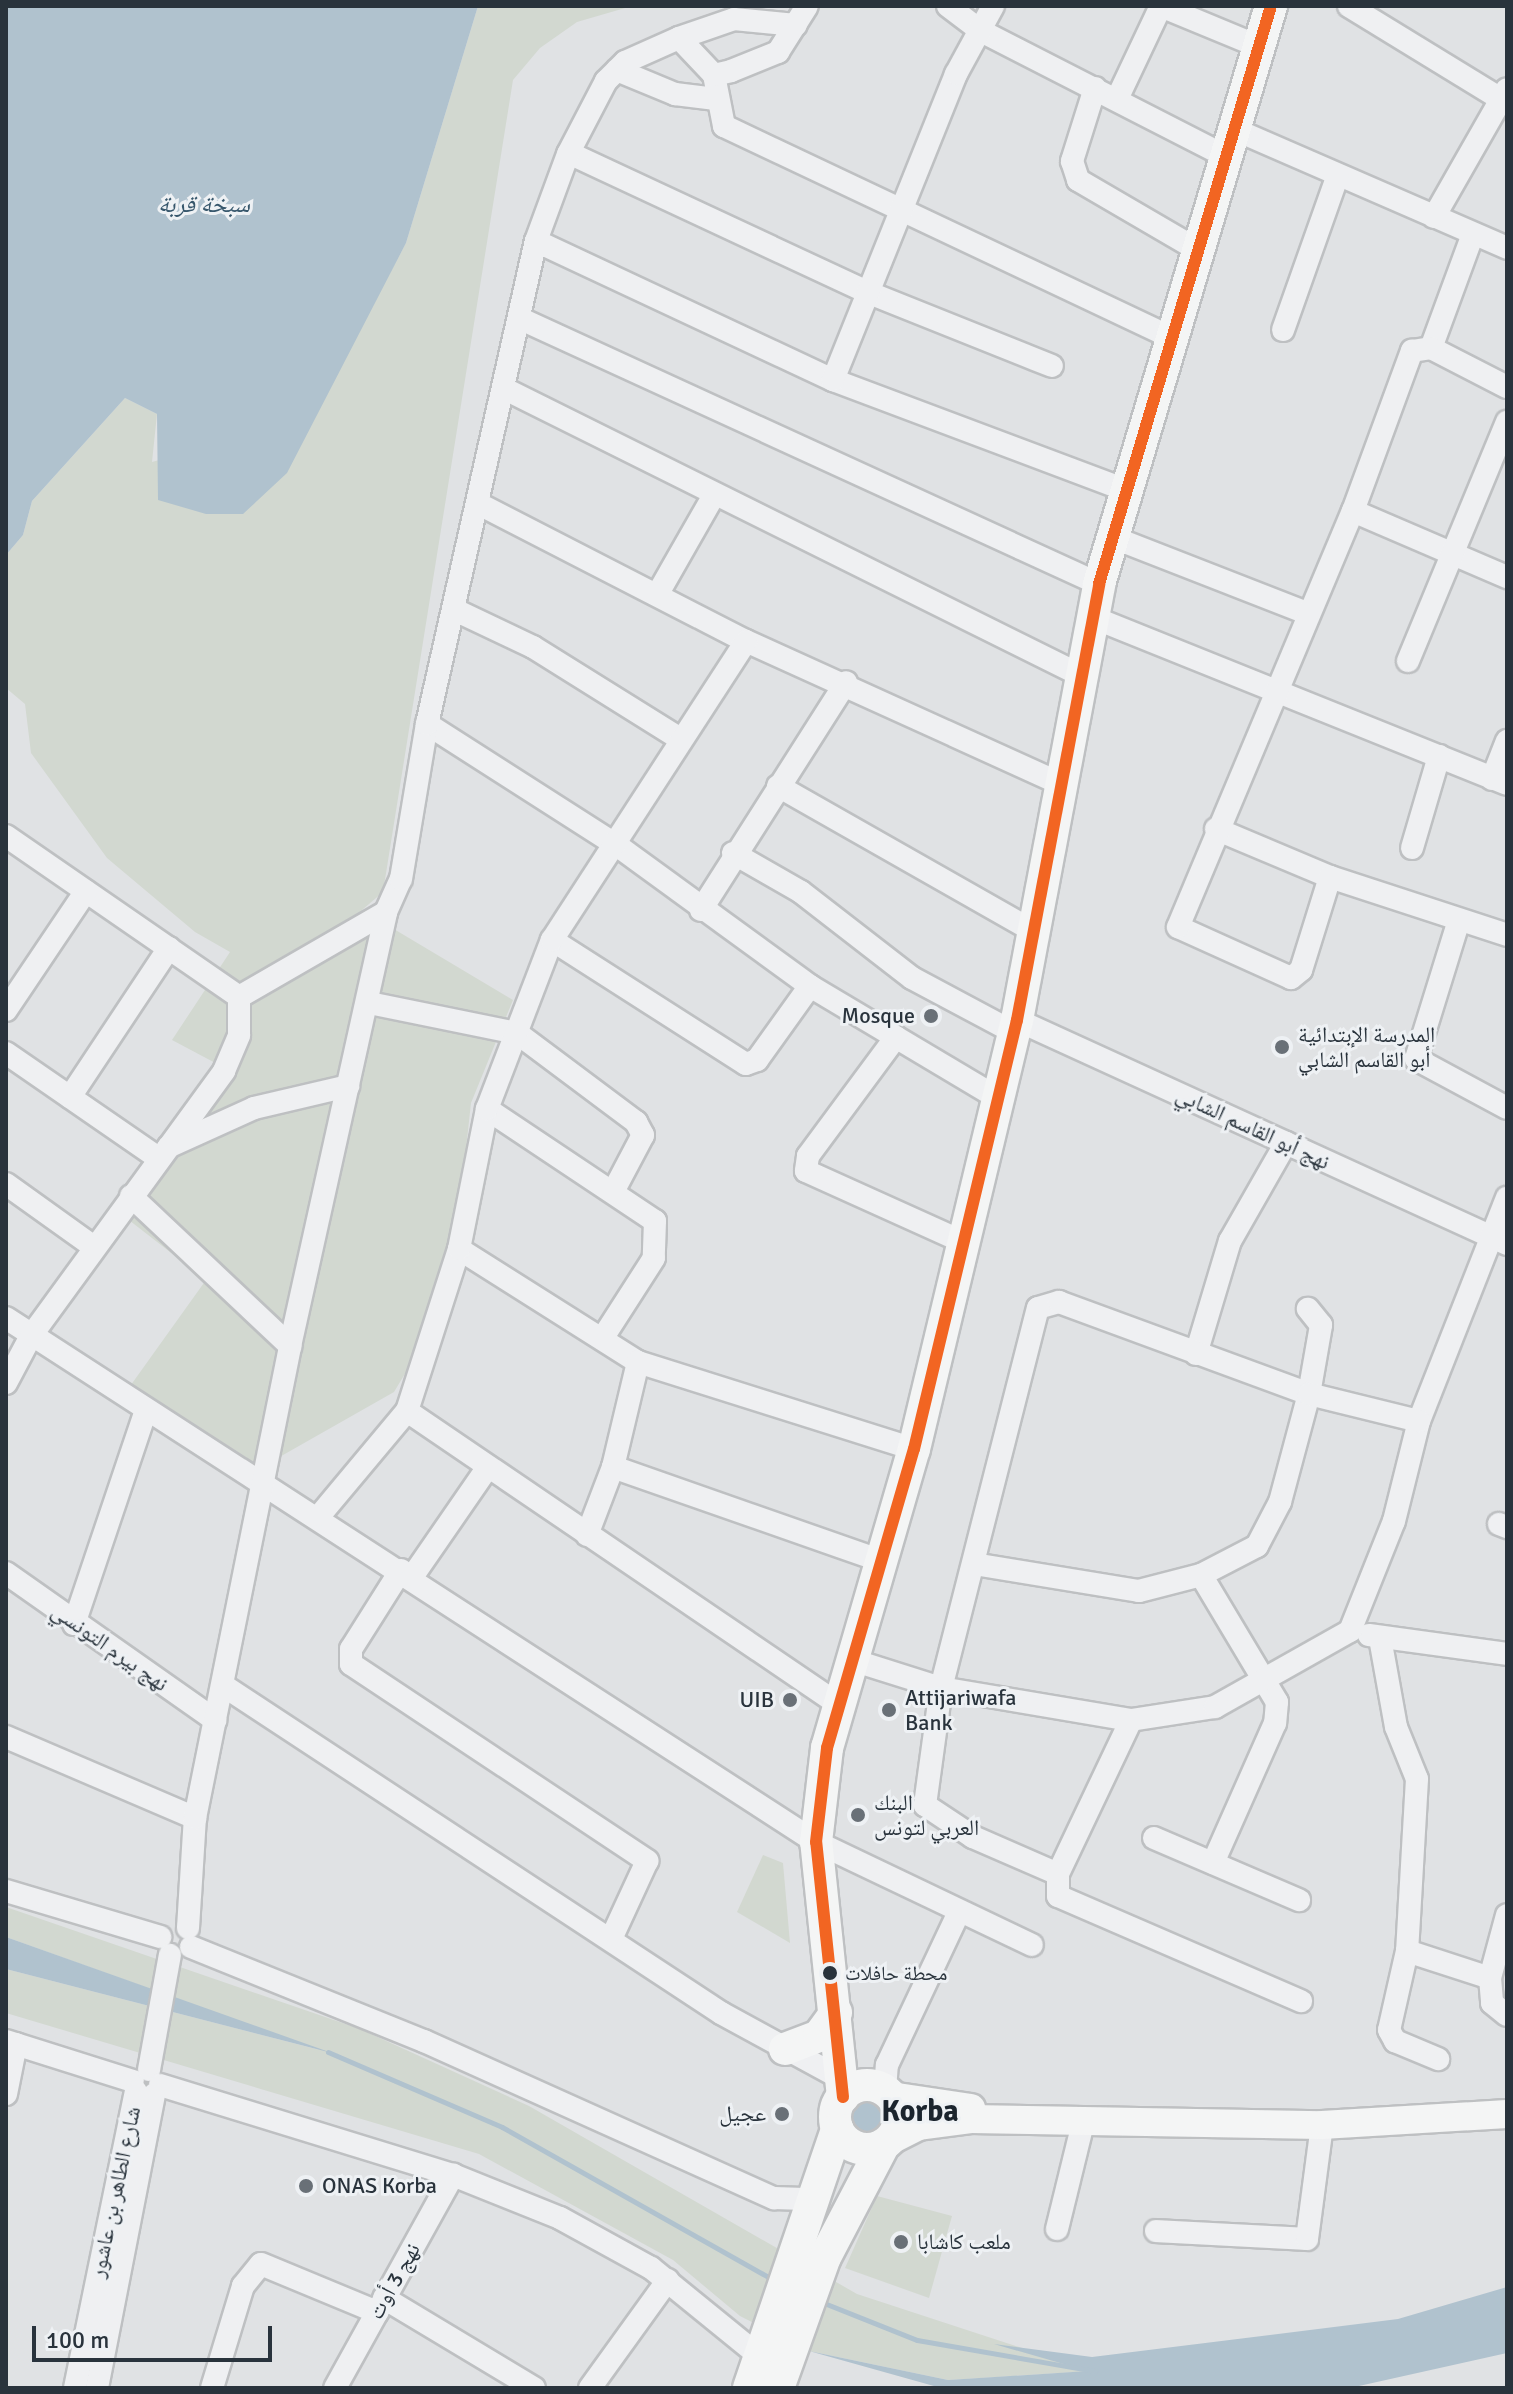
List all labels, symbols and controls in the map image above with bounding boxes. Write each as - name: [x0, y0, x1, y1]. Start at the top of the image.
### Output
- water label: سبخة قربة: [158, 191, 250, 219]
- place label: Mosque: [842, 1003, 915, 1029]
- marker: Mosque: [922, 1007, 940, 1025]
- place label: المدرسة الإبتدائية أبو القاسم الشابي: [1298, 1021, 1435, 1072]
- marker: المدرسة الإبتدائية أبو القاسم الشابي: [1273, 1038, 1291, 1056]
- street label: نهج أبو القاسم الشابي: [1172, 1081, 1334, 1175]
- street label: نهج بيرم التونسي: [47, 1597, 173, 1697]
- place label: Attijariwafa Bank: [905, 1684, 1016, 1736]
- place label: UIB: [740, 1687, 774, 1713]
- marker: UIB: [781, 1691, 799, 1709]
- marker: Attijariwafa Bank: [880, 1701, 898, 1719]
- place label: البنك العربي لتونس: [874, 1789, 979, 1840]
- marker: البنك العربي لتونس: [849, 1806, 867, 1824]
- place label: محطة حافلات: [845, 1961, 947, 1985]
- marker: محطة حافلات: [822, 1965, 838, 1981]
- district label: Korba: [881, 2094, 959, 2130]
- place label: عجيل: [719, 2101, 766, 2127]
- street label: شارع الطاهر بن عاشور: [84, 2104, 146, 2280]
- marker: عجيل: [773, 2105, 791, 2123]
- place label: ONAS Korba: [322, 2173, 437, 2199]
- marker: ONAS Korba: [297, 2177, 315, 2195]
- place label: ملعب كاشابا: [917, 2229, 1011, 2255]
- marker: ملعب كاشابا: [892, 2233, 910, 2251]
- street label: نهج 3 أوت: [362, 2238, 426, 2324]
- scale bar: [36, 2310, 276, 2360]
- text: 100 m: [46, 2325, 109, 2355]

